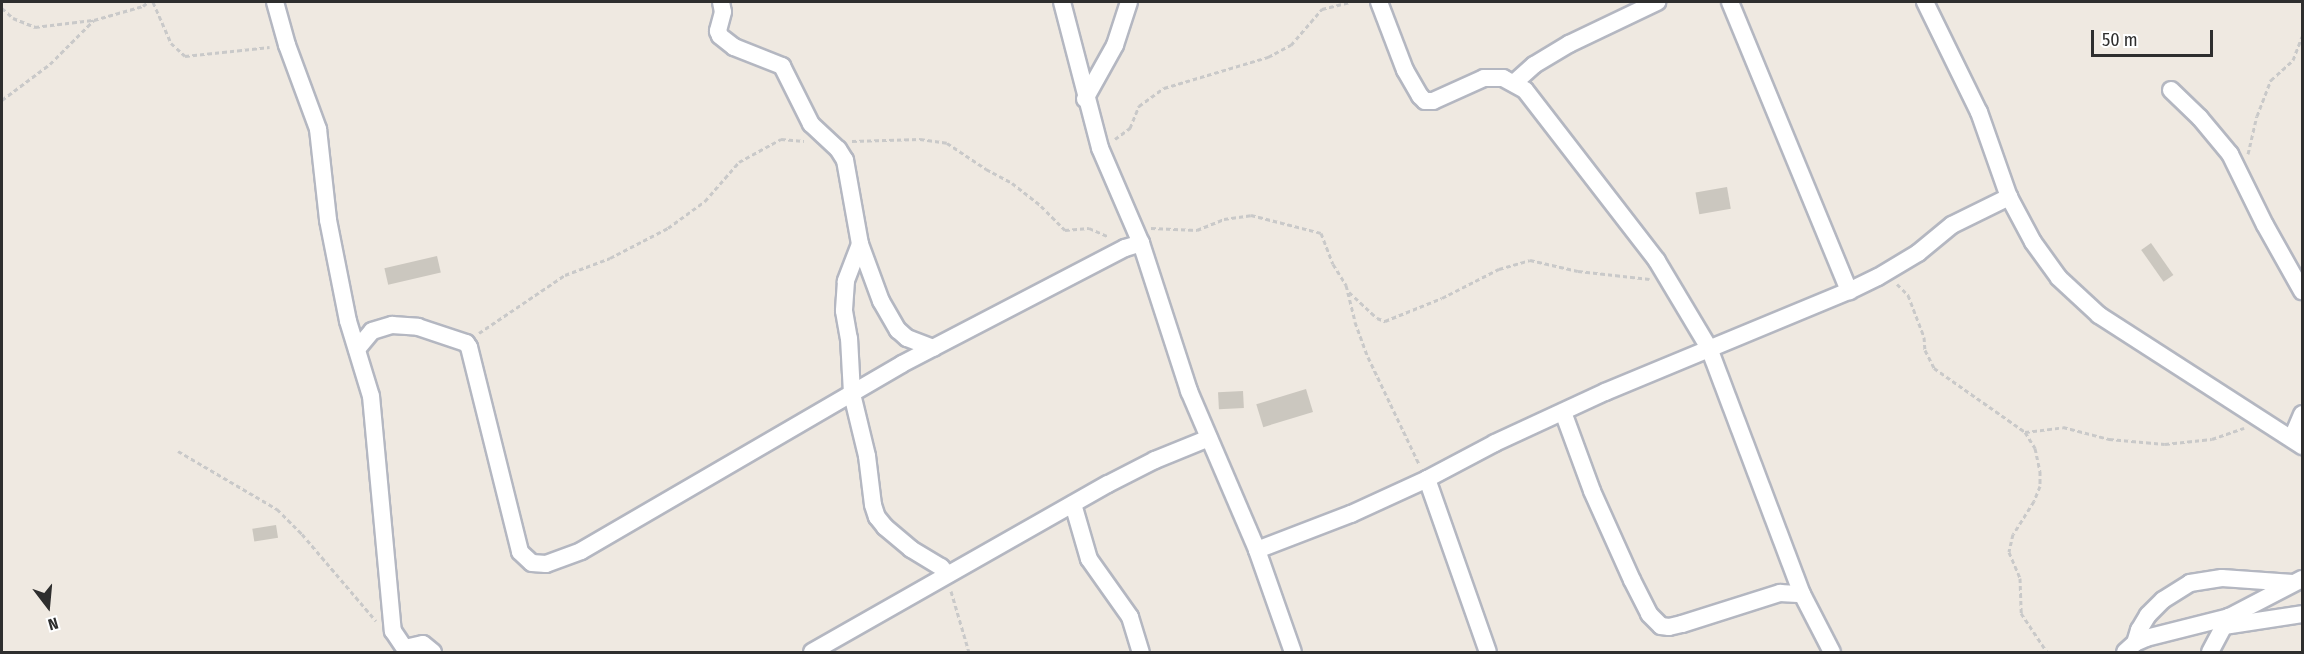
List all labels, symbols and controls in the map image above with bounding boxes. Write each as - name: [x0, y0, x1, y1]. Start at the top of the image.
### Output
- scale bar: [2094, 18, 2216, 56]
- text: 50 m: [2102, 29, 2138, 51]
- north arrow: [18, 576, 78, 636]
- text: N: [46, 613, 60, 634]

